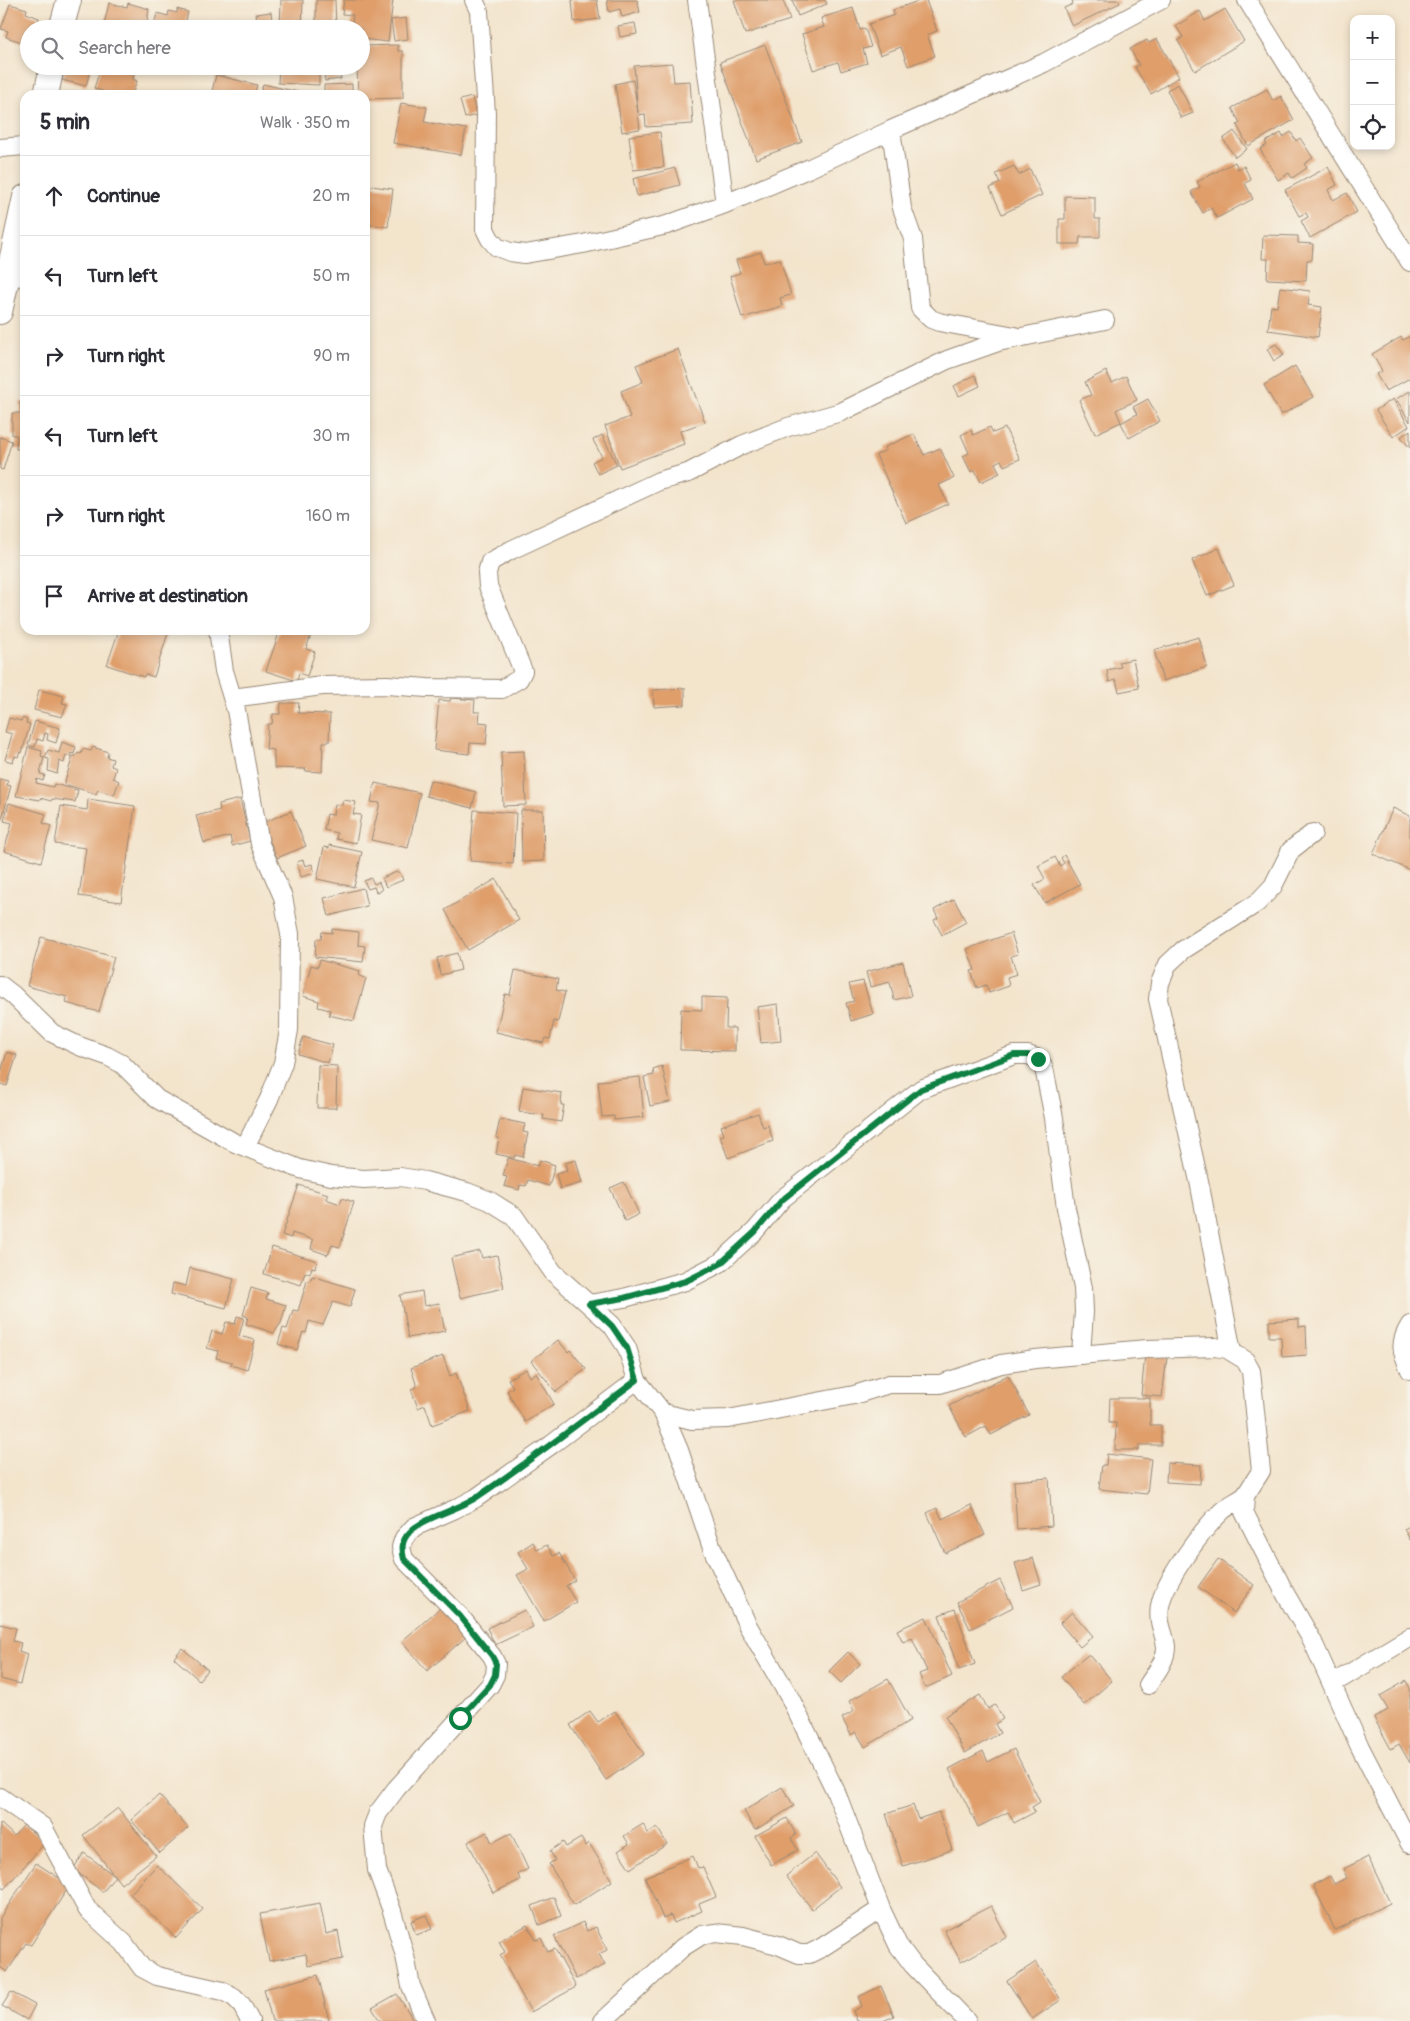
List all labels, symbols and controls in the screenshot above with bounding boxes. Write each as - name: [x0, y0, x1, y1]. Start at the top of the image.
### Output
- map controls: [1350, 15, 1395, 150]
- button: +: [1350, 15, 1395, 60]
- search box: [20, 20, 370, 75]
- icon: search: [38, 34, 66, 62]
- text: Search here: [78, 36, 171, 60]
- button: −: [1350, 60, 1395, 105]
- button: locate: [1350, 105, 1395, 150]
- text: 5 min: [40, 109, 90, 136]
- text: Walk · 350 m: [260, 113, 350, 133]
- icon: ahead: [40, 182, 68, 210]
- text: Continue: [87, 184, 160, 208]
- text: 20 m: [312, 186, 350, 206]
- icon: left: [40, 262, 68, 290]
- text: Turn left: [87, 264, 157, 288]
- text: 50 m: [313, 266, 350, 286]
- icon: right: [40, 342, 68, 370]
- text: Turn right: [87, 344, 165, 368]
- text: 90 m: [313, 346, 350, 366]
- icon: left: [40, 422, 68, 450]
- text: Turn left: [87, 424, 157, 448]
- text: 30 m: [312, 426, 350, 446]
- icon: right: [40, 502, 68, 530]
- text: Turn right: [87, 504, 165, 528]
- text: 160 m: [306, 506, 350, 526]
- icon: arrive: [40, 582, 68, 610]
- text: Arrive at destination: [87, 584, 248, 608]
- route end: [1027, 1048, 1050, 1071]
- route start: [449, 1707, 472, 1730]

